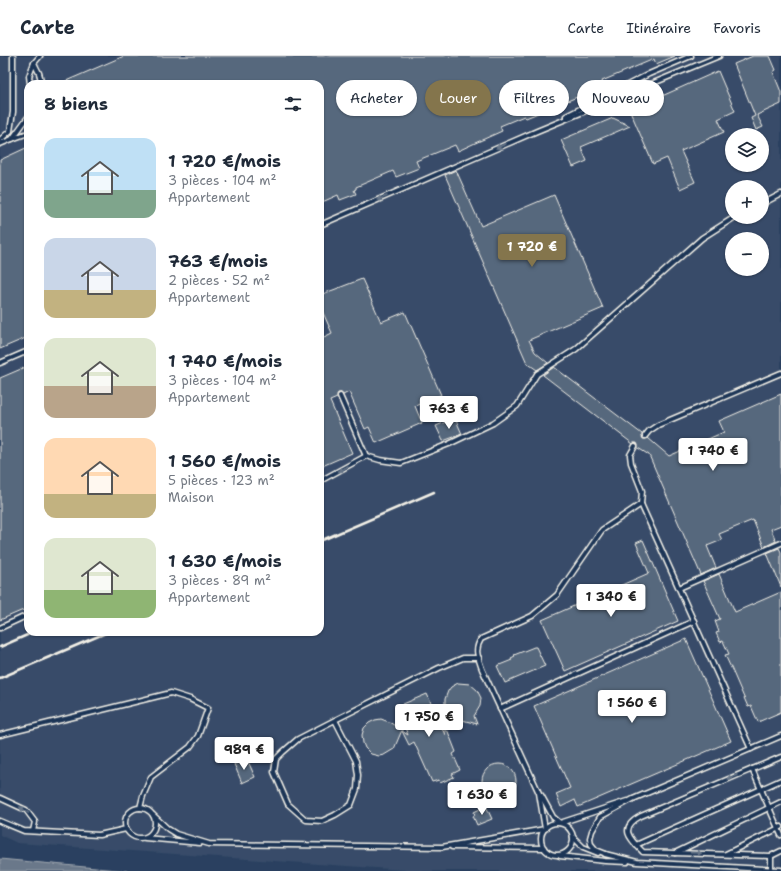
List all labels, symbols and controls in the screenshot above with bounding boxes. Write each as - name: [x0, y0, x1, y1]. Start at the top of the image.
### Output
- text: Carte: [20, 15, 75, 40]
- text: Carte: [567, 19, 604, 37]
- text: Itinéraire: [626, 19, 691, 37]
- text: Favoris: [713, 19, 761, 37]
- chip: Acheter: [336, 80, 417, 116]
- chip: Louer: [425, 80, 491, 116]
- chip: Filtres: [499, 80, 569, 116]
- chip: Nouveau: [577, 80, 664, 116]
- text: 8 biens: [44, 93, 108, 115]
- icon: filters: [282, 93, 304, 115]
- map controls: [725, 128, 769, 276]
- button: layers: [725, 128, 769, 172]
- one-way arrow: [495, 143, 507, 150]
- text: 1 720 €/mois: [168, 150, 281, 172]
- icon: home: [76, 154, 124, 202]
- text: 3 pièces · 104 m²: [168, 172, 276, 189]
- button: +: [725, 180, 769, 224]
- text: Appartement: [168, 189, 250, 206]
- one-way arrow: [375, 196, 387, 202]
- button: −: [725, 232, 769, 276]
- pin: 1 720 €: [495, 234, 569, 268]
- text: 1 720 €: [507, 238, 557, 255]
- text: 763 €/mois: [168, 250, 268, 272]
- icon: home: [76, 254, 124, 302]
- text: 2 pièces · 52 m²: [168, 272, 270, 289]
- text: Appartement: [168, 289, 250, 306]
- text: 1 740 €/mois: [168, 350, 282, 372]
- icon: home: [76, 354, 124, 402]
- text: 3 pièces · 104 m²: [168, 372, 276, 389]
- text: Appartement: [168, 389, 250, 406]
- pin: 763 €: [421, 396, 477, 430]
- text: 763 €: [429, 400, 469, 417]
- pin: 1 740 €: [676, 438, 750, 472]
- text: 1 740 €: [687, 442, 739, 459]
- text: 1 560 €/mois: [168, 450, 281, 472]
- icon: home: [76, 454, 124, 502]
- one-way arrow: [337, 466, 349, 473]
- text: 5 pièces · 123 m²: [168, 472, 275, 489]
- text: Maison: [168, 489, 214, 506]
- text: 1 630 €/mois: [168, 550, 282, 572]
- icon: home: [76, 554, 124, 602]
- text: 3 pièces · 89 m²: [168, 572, 271, 589]
- pin: 1 340 €: [574, 584, 648, 618]
- text: 1 340 €: [585, 588, 637, 605]
- text: Appartement: [168, 589, 250, 606]
- pin: 1 560 €: [595, 690, 669, 724]
- text: 1 560 €: [607, 694, 657, 711]
- pin: 1 750 €: [392, 704, 466, 738]
- text: 1 750 €: [404, 708, 454, 725]
- pin: 989 €: [216, 737, 272, 771]
- text: 989 €: [224, 741, 264, 758]
- one-way arrow: [726, 775, 738, 781]
- pin: 1 630 €: [445, 782, 519, 816]
- text: 1 630 €: [457, 786, 507, 803]
- one-way arrow: [18, 806, 29, 814]
- one-way arrow: [690, 850, 702, 857]

